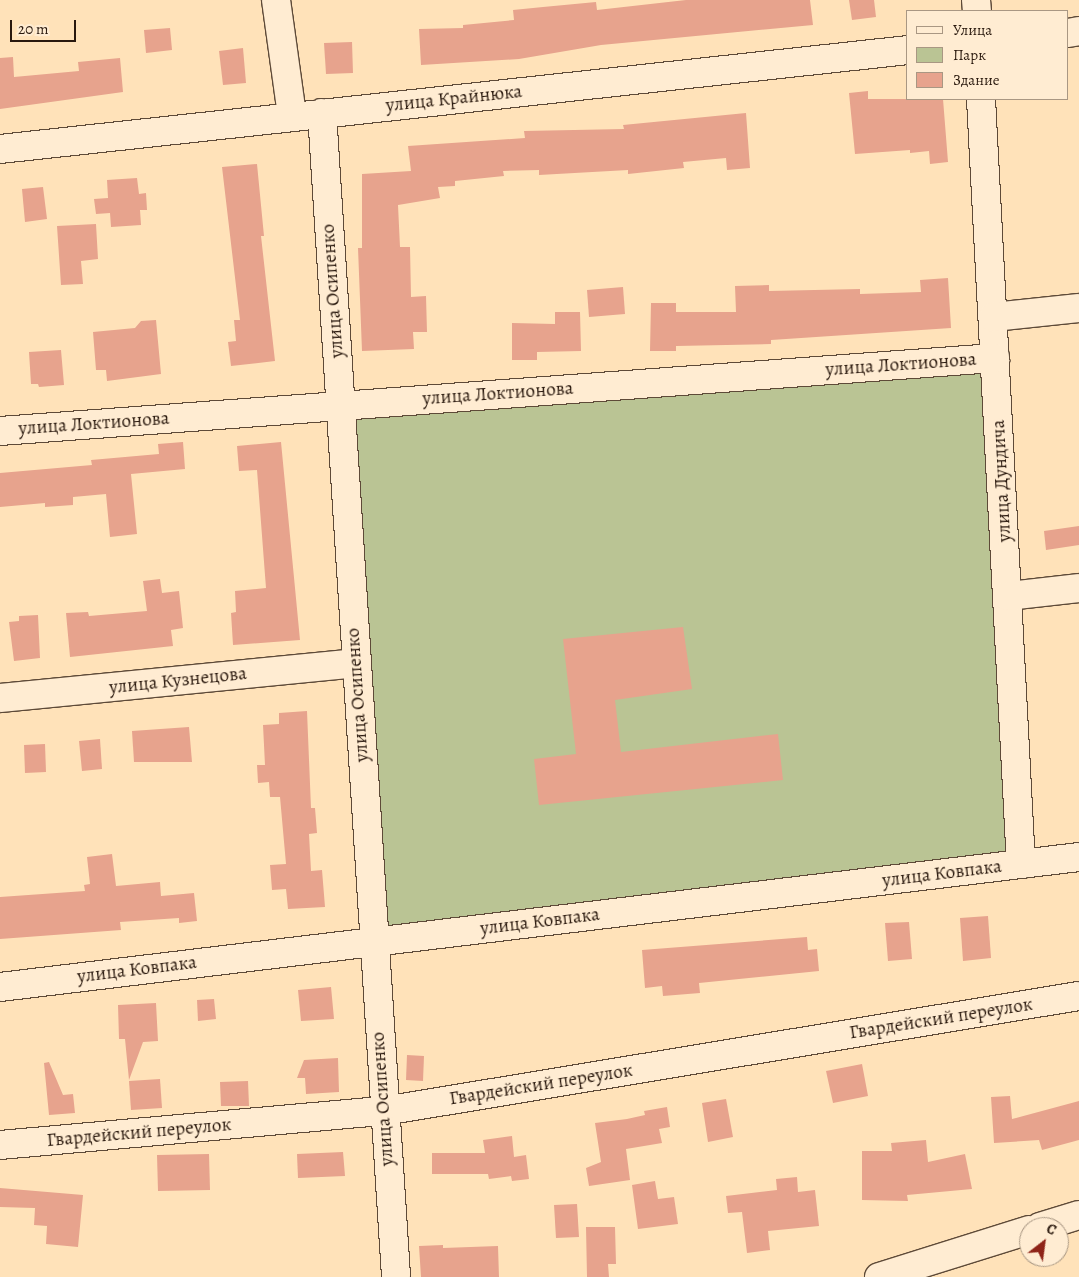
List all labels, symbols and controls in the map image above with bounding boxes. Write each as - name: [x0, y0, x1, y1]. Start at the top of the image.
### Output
- scale bar: [12, 10, 79, 42]
- legend: [906, 10, 1069, 100]
- text: 20 m: [18, 19, 49, 39]
- text: Улица: [953, 20, 992, 40]
- text: Парк: [953, 45, 986, 65]
- text: Здание: [953, 70, 1000, 90]
- street label: улица Крайнюка: [385, 80, 523, 118]
- street label: улица Осипенко: [317, 223, 349, 359]
- street label: улица Локтионова: [825, 348, 977, 382]
- street label: улица Локтионова: [422, 377, 574, 411]
- street label: улица Локтионова: [18, 407, 170, 441]
- street label: улица Дундича: [987, 419, 1017, 543]
- street label: улица Осипенко: [342, 627, 374, 763]
- street label: улица Кузнецова: [108, 662, 248, 700]
- street label: улица Ковпака: [881, 855, 1003, 893]
- street label: улица Ковпака: [479, 903, 601, 941]
- street label: улица Ковпака: [76, 951, 198, 989]
- street label: Гвардейский переулок: [848, 993, 1034, 1045]
- street label: улица Осипенко: [367, 1031, 399, 1167]
- street label: Гвардейский переулок: [448, 1059, 634, 1111]
- street label: Гвардейский переулок: [46, 1114, 232, 1152]
- north arrow: [1019, 1217, 1069, 1267]
- text: С: [1043, 1219, 1060, 1240]

